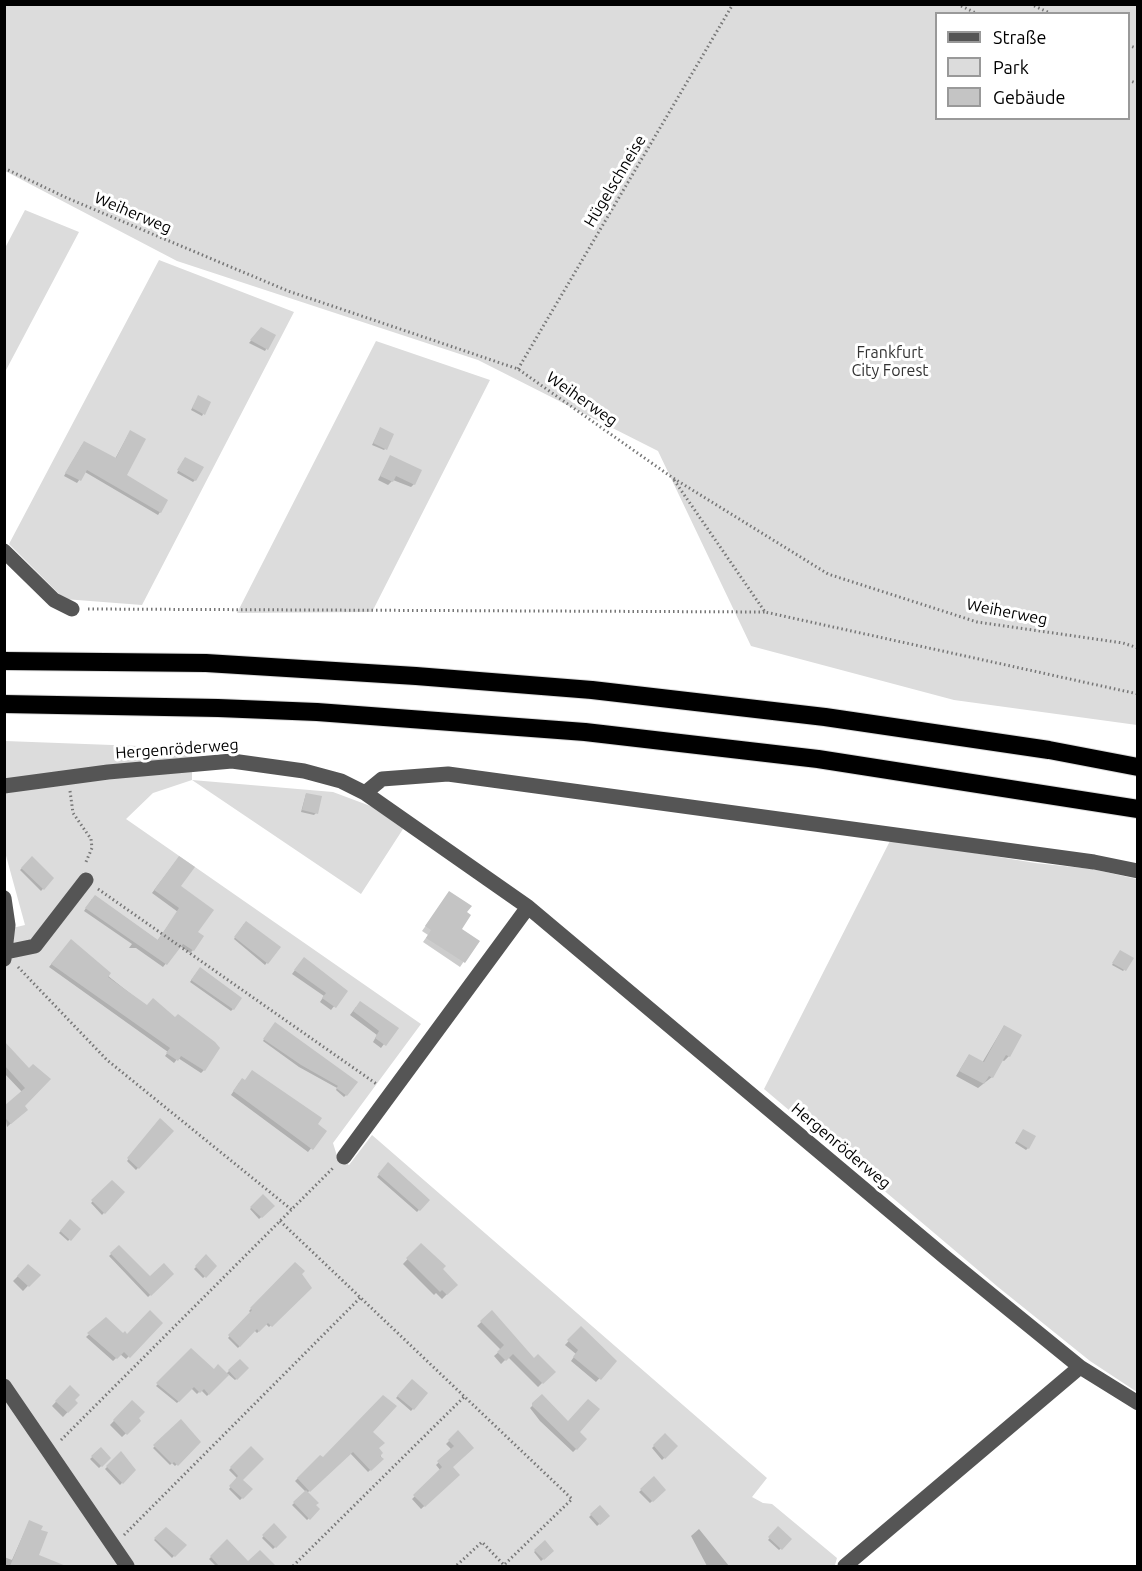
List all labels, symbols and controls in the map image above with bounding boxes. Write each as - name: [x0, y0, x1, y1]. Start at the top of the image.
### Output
- legend: [935, 12, 1130, 120]
- text: Straße: [993, 27, 1046, 47]
- text: Park: [993, 57, 1029, 77]
- text: Gebäude: [993, 87, 1065, 107]
- street label: Hügelschneise: [580, 132, 650, 230]
- street label: Weiherweg: [91, 188, 175, 238]
- park label: Frankfurt City Forest: [851, 343, 929, 381]
- street label: Weiherweg: [543, 368, 621, 430]
- street label: Weiherweg: [965, 595, 1049, 629]
- street label: Hergenröderweg: [115, 735, 239, 763]
- street label: Hergenröderweg: [787, 1099, 895, 1193]

